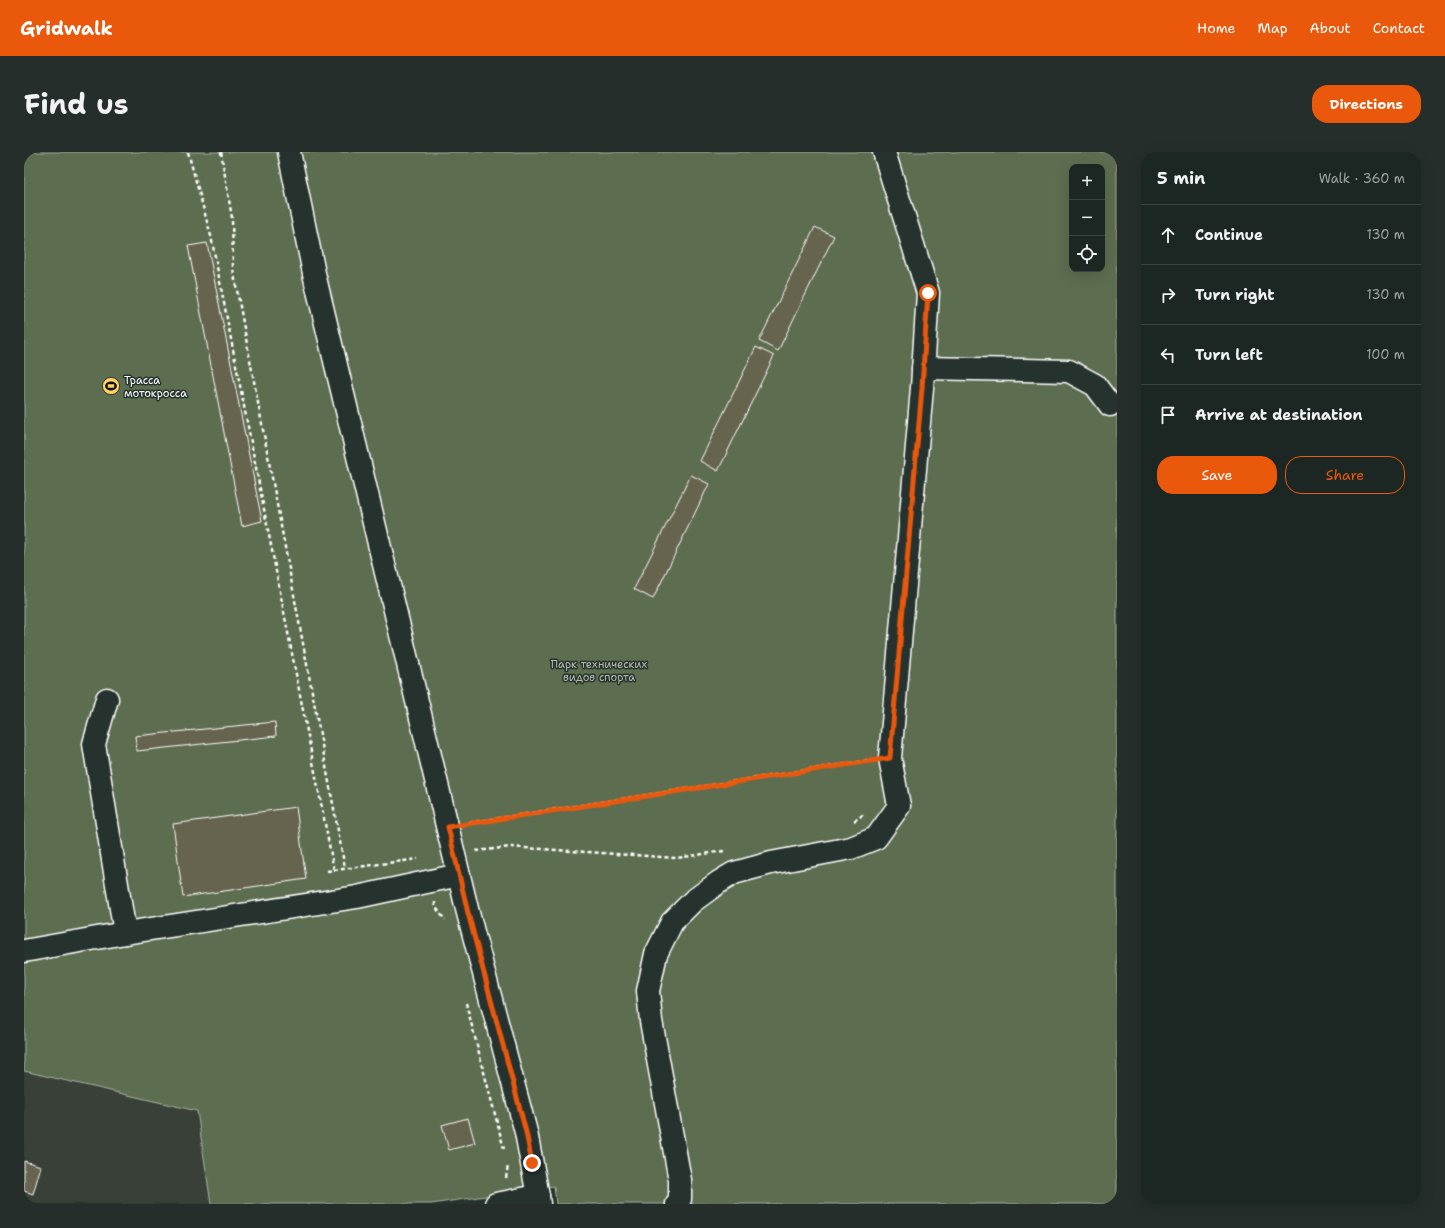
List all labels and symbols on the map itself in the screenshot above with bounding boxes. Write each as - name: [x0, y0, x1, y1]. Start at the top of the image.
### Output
- route start: [919, 284, 937, 302]
- place label: Трасса мотокросса: [124, 373, 187, 401]
- sports icon: Трасса мотокросса: [101, 376, 121, 396]
- park label: Парк технических видов спорта: [551, 657, 647, 685]
- route end: [523, 1154, 541, 1172]

